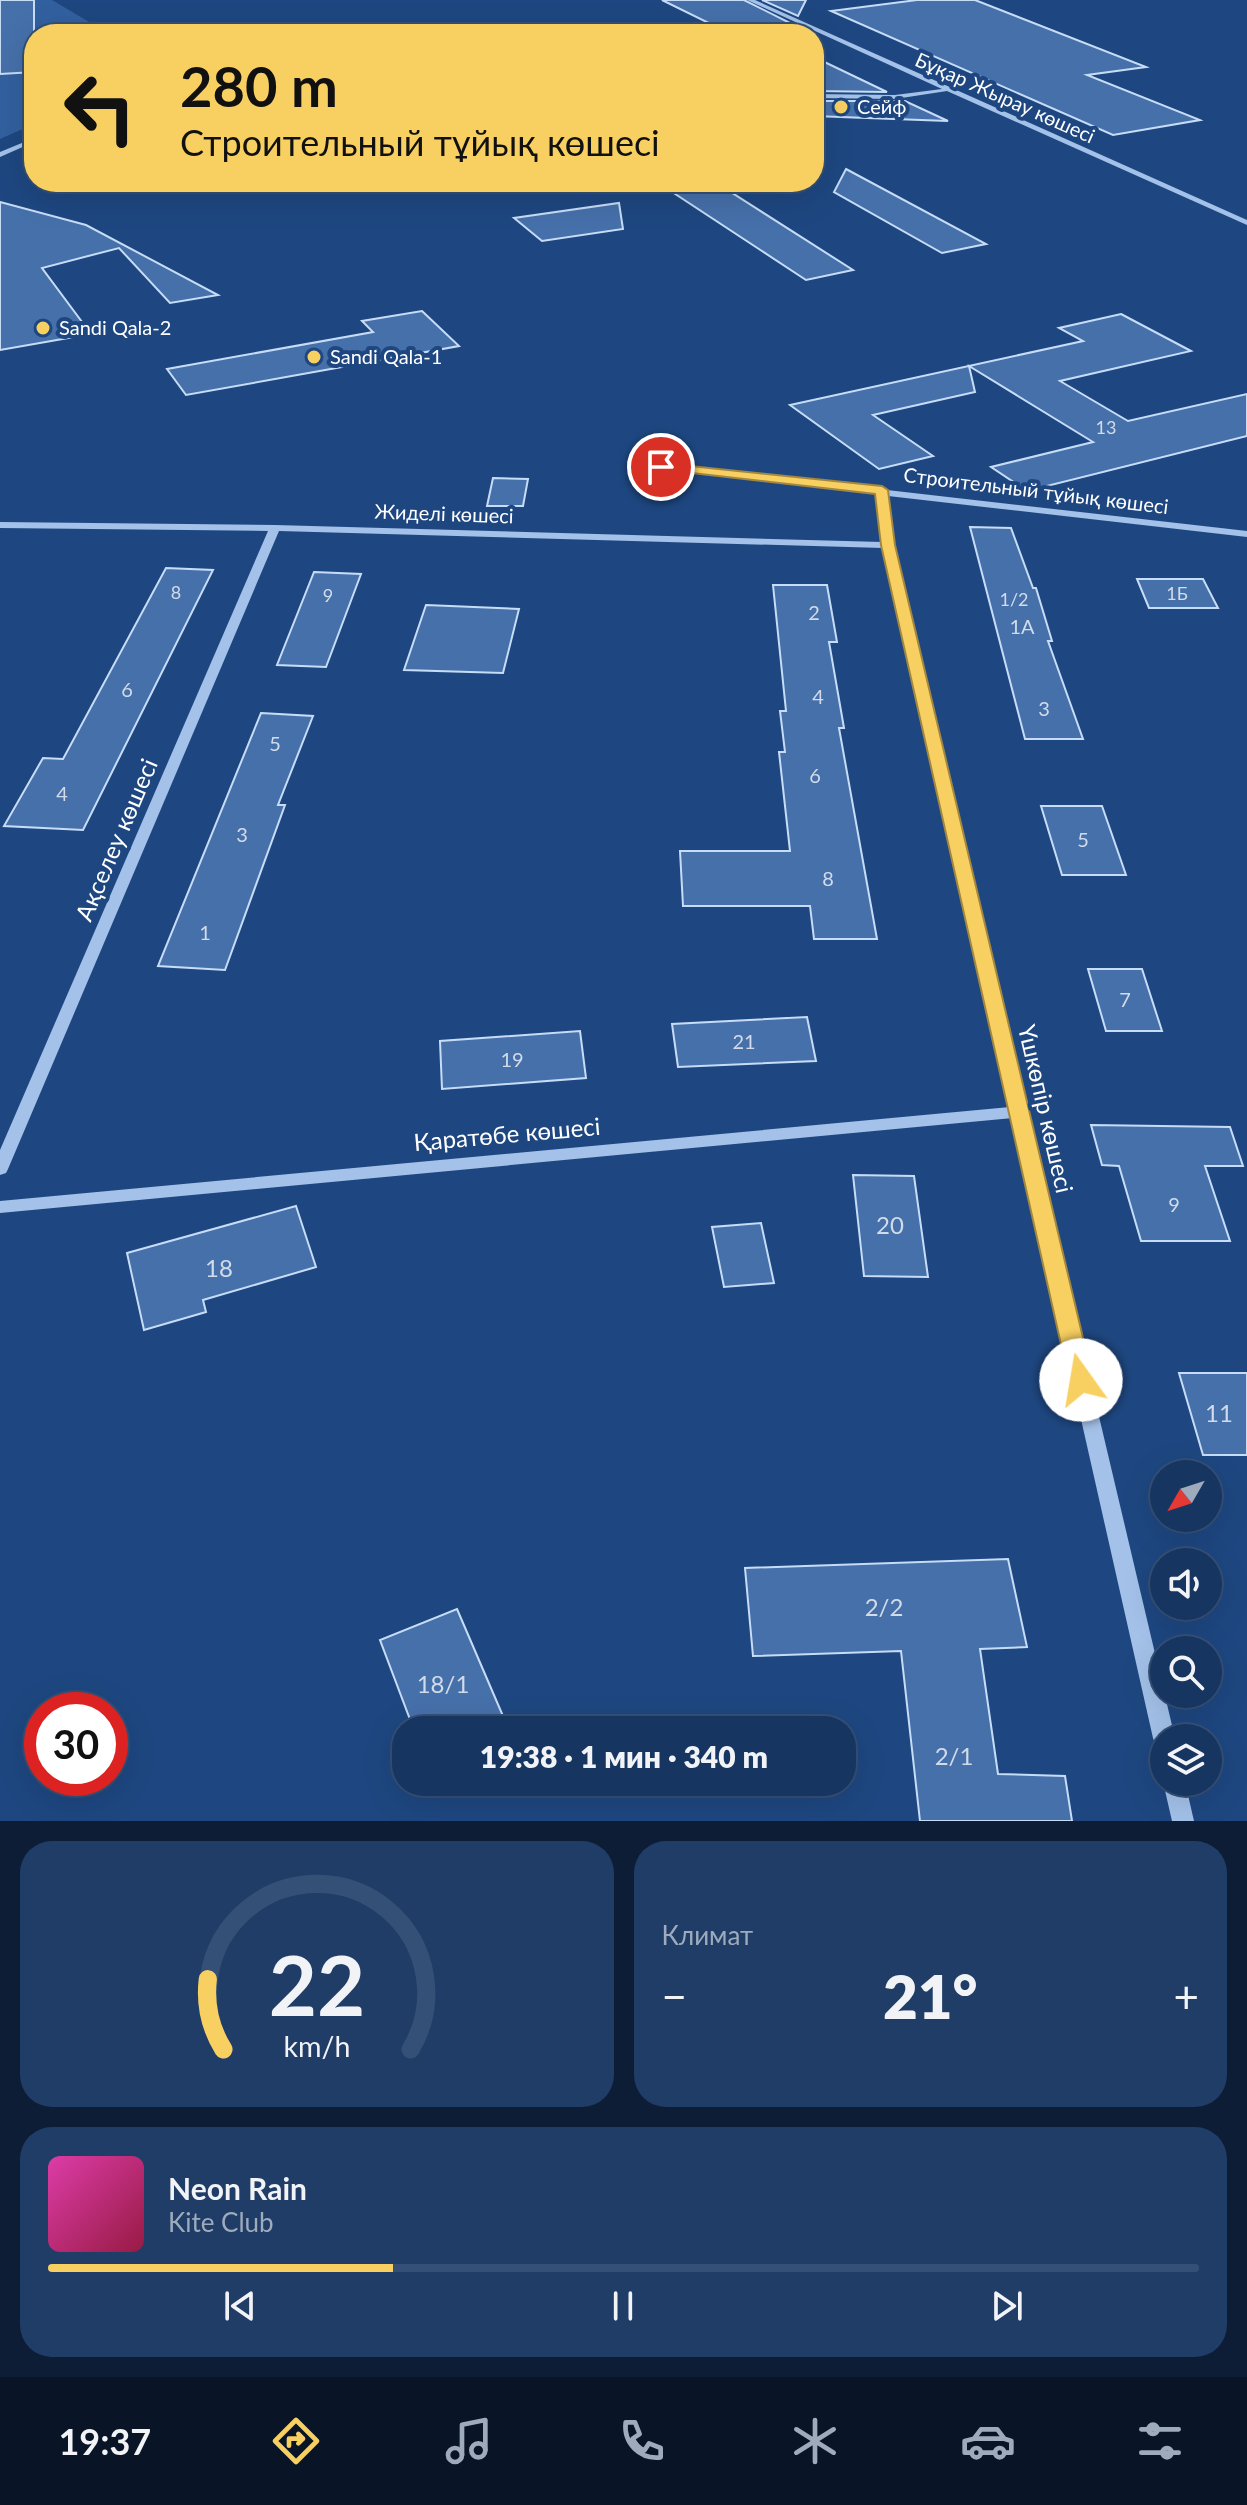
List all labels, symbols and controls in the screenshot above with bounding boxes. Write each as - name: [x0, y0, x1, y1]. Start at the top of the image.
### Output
- street label: Бұқар Жырау көшесі: [912, 47, 1099, 147]
- text: 280 m: [180, 52, 338, 119]
- icon: left: [48, 56, 152, 160]
- place label: Сейф: [857, 94, 906, 118]
- marker: Сейф: [832, 98, 850, 116]
- text: Строительный тұйық көшесі: [180, 120, 660, 164]
- place label: Sandi Qala-2: [59, 315, 171, 339]
- marker: Sandi Qala-2: [34, 319, 52, 337]
- place label: Sandi Qala-1: [330, 344, 442, 368]
- marker: Sandi Qala-1: [305, 348, 323, 366]
- house number: 13: [1096, 416, 1116, 438]
- pin: [627, 433, 695, 501]
- icon: arrive: [639, 445, 683, 489]
- street label: Строительный тұйық көшесі: [902, 462, 1170, 518]
- street label: Жиделі көшесі: [374, 499, 514, 527]
- house number: 8: [171, 581, 181, 603]
- house number: 1Б: [1166, 582, 1188, 604]
- house number: 9: [323, 584, 333, 606]
- house number: 1/2: [999, 588, 1029, 610]
- house number: 2: [808, 600, 820, 624]
- house number: 1А: [1009, 614, 1035, 638]
- house number: 6: [121, 677, 133, 701]
- house number: 4: [812, 684, 824, 708]
- house number: 3: [1038, 696, 1050, 720]
- house number: 5: [269, 731, 281, 755]
- street label: Ақселеу көшесі: [68, 754, 163, 925]
- house number: 6: [809, 763, 821, 787]
- house number: 4: [56, 781, 68, 805]
- house number: 3: [236, 822, 248, 846]
- house number: 5: [1077, 827, 1089, 851]
- house number: 8: [822, 866, 834, 890]
- house number: 1: [199, 920, 211, 944]
- house number: 7: [1119, 987, 1131, 1011]
- street label: Үшкөпір көшесі: [1013, 1021, 1080, 1196]
- house number: 21: [732, 1029, 756, 1053]
- house number: 19: [500, 1047, 524, 1071]
- street label: Қаратөбе көшесі: [412, 1111, 601, 1156]
- house number: 9: [1168, 1192, 1180, 1216]
- house number: 20: [876, 1210, 904, 1239]
- house number: 18: [205, 1253, 233, 1282]
- position arrow: [1039, 1338, 1123, 1422]
- house number: 11: [1205, 1398, 1233, 1427]
- north arrow: [1150, 1460, 1222, 1532]
- map controls: [1150, 1460, 1222, 1796]
- button: sound: [1150, 1548, 1222, 1620]
- house number: 2/2: [865, 1592, 903, 1621]
- button: search: [1150, 1636, 1222, 1708]
- house number: 18/1: [417, 1669, 469, 1698]
- speed limit sign: 30: [24, 1692, 128, 1796]
- button: layers: [1150, 1724, 1222, 1796]
- text: 19:38 · 1 мин · 340 m: [480, 1738, 768, 1774]
- house number: 2/1: [935, 1741, 973, 1770]
- text: Климат: [662, 1919, 753, 1951]
- text: 22: [269, 1934, 365, 2034]
- text: 21°: [883, 1960, 978, 2032]
- text: −: [662, 1970, 687, 2022]
- text: +: [1173, 1970, 1199, 2022]
- text: km/h: [283, 2029, 350, 2063]
- text: Neon Rain: [168, 2170, 307, 2206]
- text: Kite Club: [168, 2206, 274, 2238]
- icon: previous: [218, 2284, 262, 2328]
- icon: pause: [601, 2284, 645, 2328]
- icon: next: [985, 2284, 1029, 2328]
- icon: directions: [268, 2413, 324, 2469]
- icon: music: [441, 2413, 497, 2469]
- icon: phone: [614, 2413, 670, 2469]
- icon: climate: [787, 2413, 843, 2469]
- icon: car: [960, 2413, 1016, 2469]
- icon: filters: [1132, 2413, 1188, 2469]
- text: 19:37: [58, 2419, 151, 2463]

